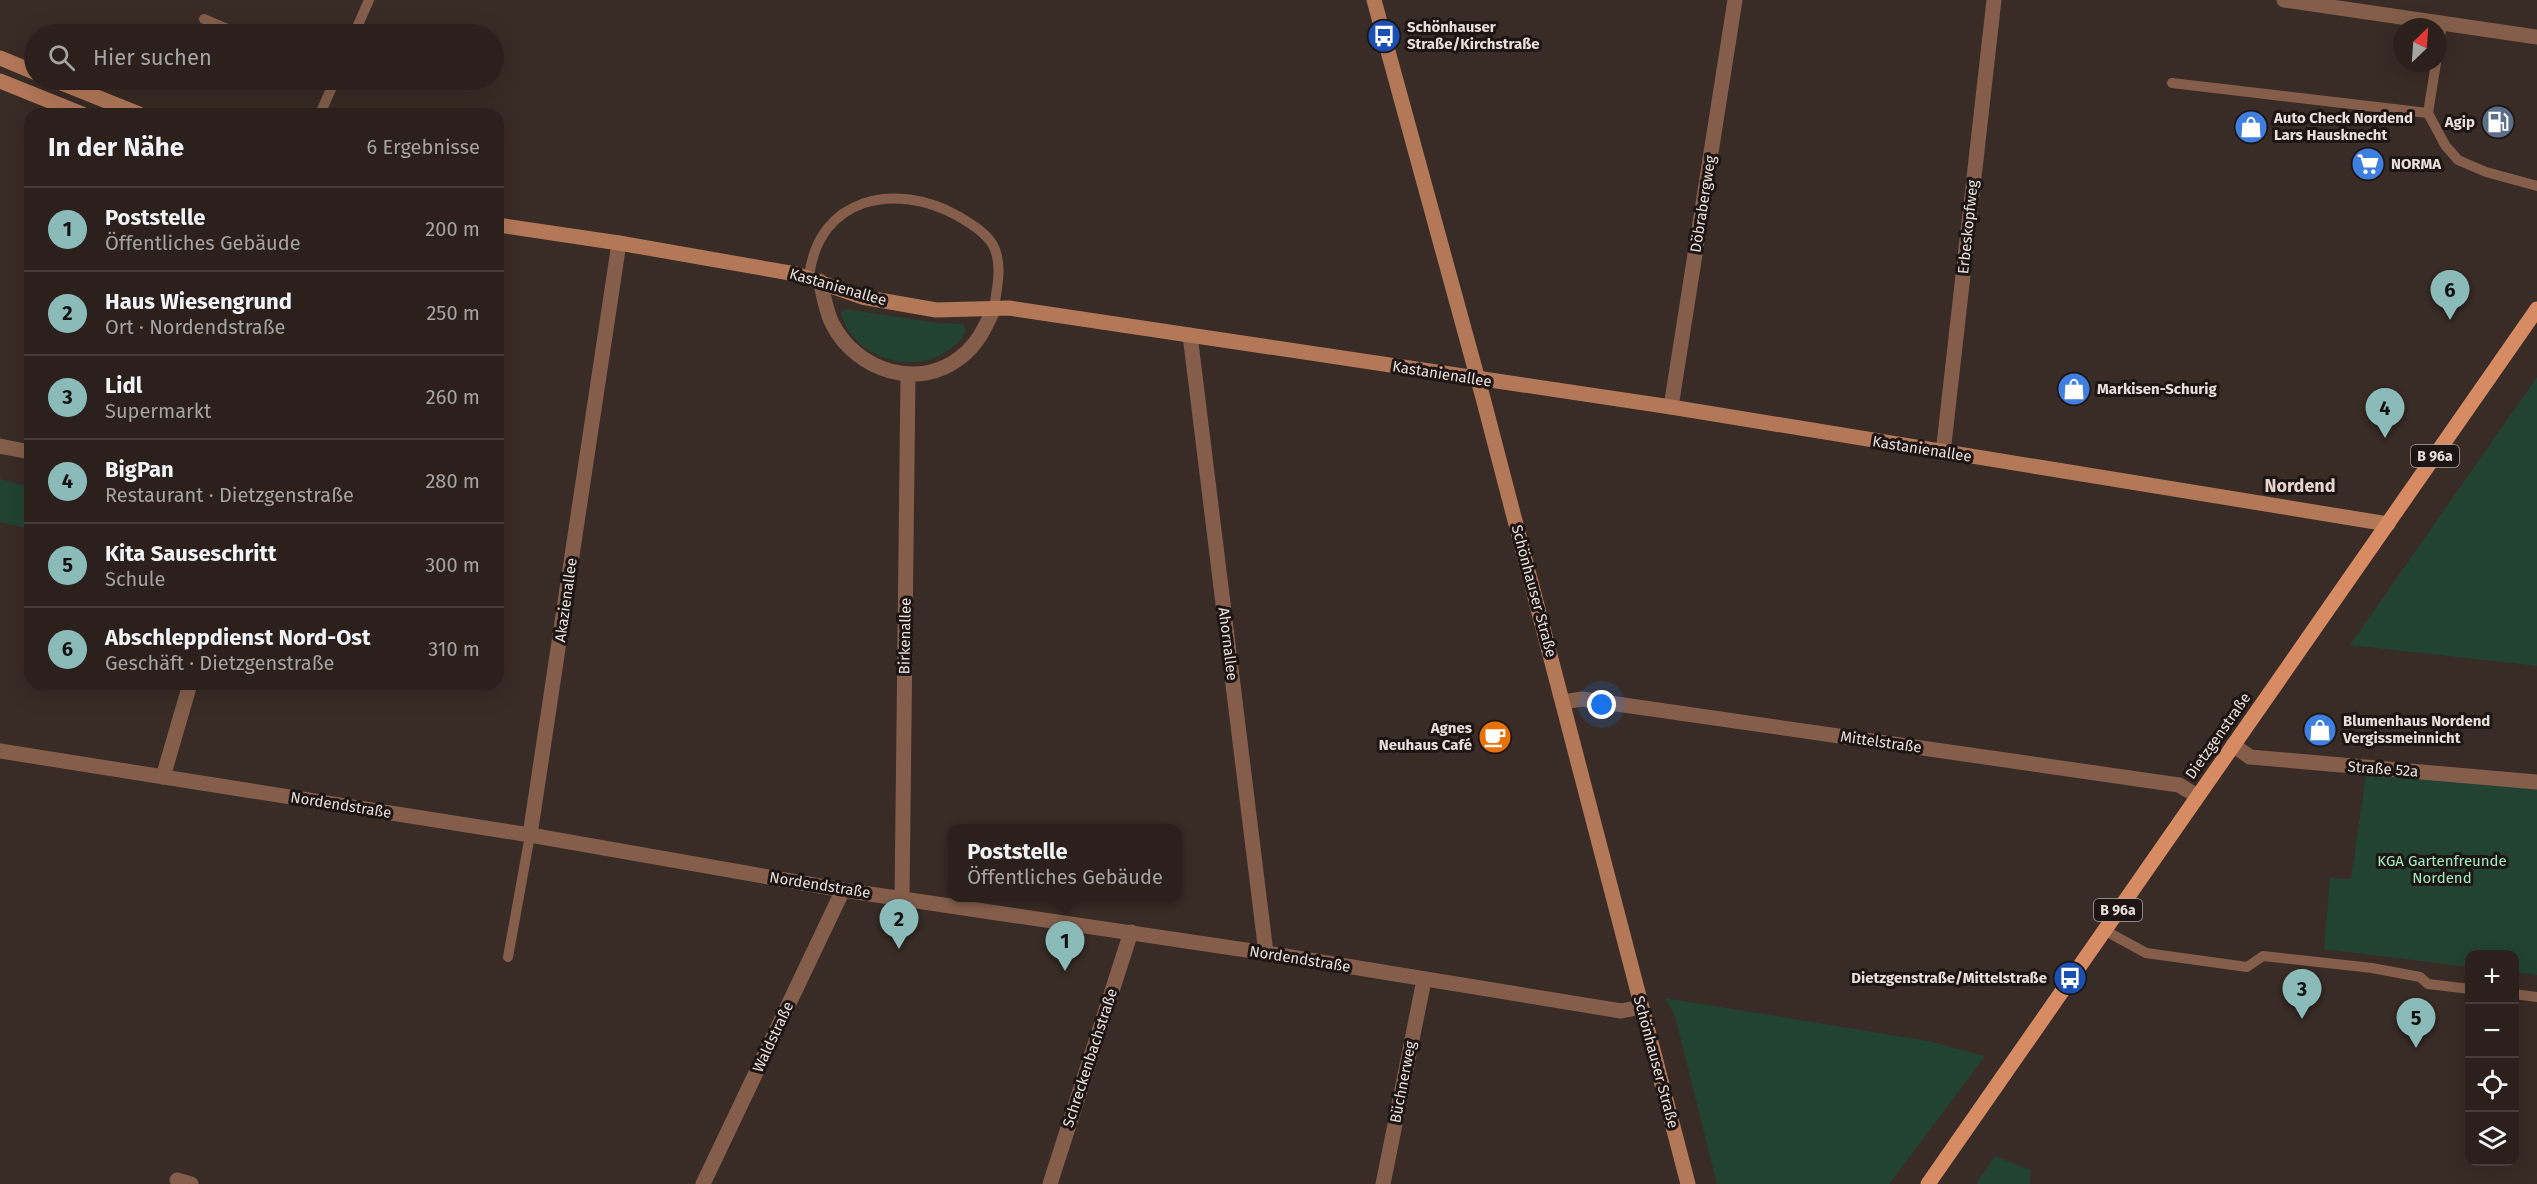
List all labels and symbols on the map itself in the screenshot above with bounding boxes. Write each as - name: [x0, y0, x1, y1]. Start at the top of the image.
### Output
- bus stop icon: Schönhauser Straße/Kirchstraße: [1366, 18, 1402, 54]
- place label: Schönhauser Straße/Kirchstraße: [1407, 18, 1540, 53]
- north arrow: [2393, 18, 2447, 72]
- fuel station icon: Agip: [2480, 104, 2516, 140]
- shop icon: Auto Check Nordend Lars Hausknecht: [2233, 109, 2269, 145]
- place label: Auto Check Nordend Lars Hausknecht: [2273, 109, 2413, 144]
- place label: Agip: [2444, 113, 2475, 131]
- supermarket icon: NORMA: [2350, 146, 2386, 182]
- street label: Döbrabergweg: [1686, 154, 1720, 254]
- place label: NORMA: [2391, 155, 2442, 173]
- street label: Erbeskopfweg: [1954, 179, 1982, 275]
- street label: Kastanienallee: [787, 265, 889, 309]
- pin: 6: [2430, 270, 2470, 320]
- street label: Kastanienallee: [1391, 357, 1493, 391]
- shop icon: Markisen-Schurig: [2056, 371, 2092, 407]
- place label: Markisen-Schurig: [2097, 380, 2218, 398]
- pin: 4: [2366, 388, 2404, 438]
- street label: Kastanienallee: [1871, 432, 1973, 466]
- road number: B 96a: [2411, 445, 2459, 467]
- district label: Nordend: [2264, 475, 2336, 497]
- street label: Schönhauser Straße: [1508, 523, 1560, 659]
- street label: Akazienallee: [551, 557, 581, 643]
- street label: Birkenallee: [895, 597, 915, 675]
- street label: Ahornallee: [1215, 606, 1241, 682]
- street label: Dietzgenstraße: [2182, 689, 2254, 783]
- your location: [1587, 690, 1616, 719]
- shop icon: Blumenhaus Nordend Vergissmeinnicht: [2302, 712, 2338, 748]
- place label: Blumenhaus Nordend Vergissmeinnicht: [2342, 712, 2490, 747]
- place label: Agnes Neuhaus Café: [1379, 719, 1472, 754]
- cafe icon: Agnes Neuhaus Café: [1477, 719, 1513, 755]
- street label: Mittelstraße: [1839, 727, 1923, 757]
- street label: Straße 52a: [2347, 758, 2419, 780]
- street label: Nordendstraße: [289, 788, 393, 822]
- park label: KGA Gartenfreunde Nordend: [2377, 852, 2507, 887]
- street label: Nordendstraße: [768, 868, 872, 902]
- road number: B 96a: [2094, 899, 2142, 921]
- pin: 2: [880, 900, 918, 949]
- pin: 1: [1046, 922, 1084, 971]
- street label: Nordendstraße: [1248, 942, 1352, 976]
- bus stop icon: Dietzgenstraße/Mittelstraße: [2052, 960, 2088, 996]
- place label: Dietzgenstraße/Mittelstraße: [1851, 969, 2047, 987]
- pin: 3: [2282, 970, 2322, 1019]
- street label: Schreckenbachstraße: [1059, 986, 1121, 1130]
- street label: Schönhauser Straße: [1630, 994, 1682, 1130]
- pin: 5: [2396, 998, 2436, 1048]
- street label: Waldstraße: [749, 999, 797, 1075]
- street label: Büchnerweg: [1386, 1039, 1420, 1125]

